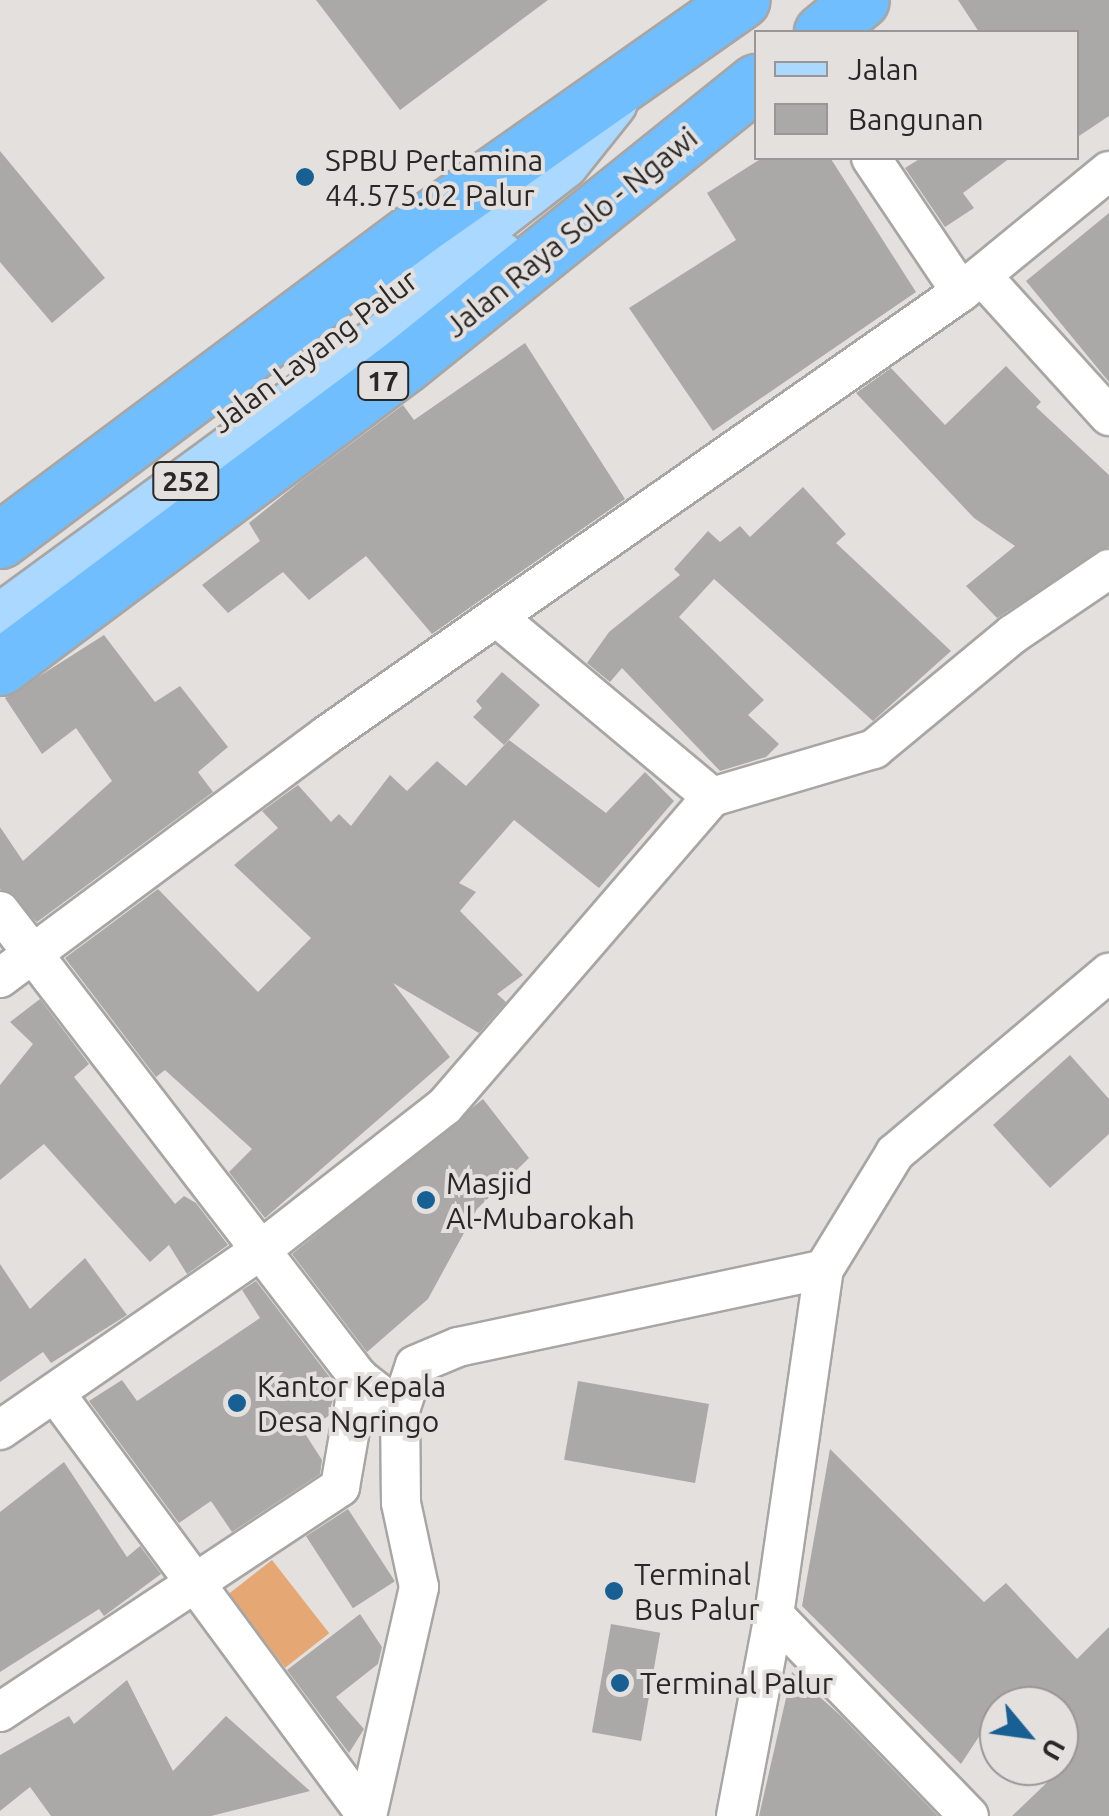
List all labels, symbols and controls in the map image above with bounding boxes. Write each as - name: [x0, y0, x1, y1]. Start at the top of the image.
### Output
- legend: [754, 30, 1079, 160]
- text: Jalan: [848, 52, 919, 86]
- text: Bangunan: [848, 102, 984, 136]
- street label: Jalan Raya Solo - Ngawi: [438, 119, 704, 345]
- place label: SPBU Pertamina 44.575.02 Palur: [325, 142, 543, 212]
- marker: SPBU Pertamina 44.575.02 Palur: [294, 166, 316, 188]
- street label: Jalan Layang Palur: [204, 262, 424, 440]
- road number: 17: [356, 358, 410, 404]
- road number: 252: [151, 458, 221, 504]
- place label: Masjid Al-Mubarokah: [446, 1165, 635, 1236]
- marker: Masjid Al-Mubarokah: [415, 1189, 437, 1211]
- place label: Kantor Kepala Desa Ngringo: [257, 1368, 446, 1438]
- marker: Kantor Kepala Desa Ngringo: [226, 1392, 248, 1414]
- place label: Terminal Bus Palur: [634, 1556, 760, 1626]
- marker: Terminal Bus Palur: [603, 1580, 625, 1602]
- place label: Terminal Palur: [640, 1665, 833, 1701]
- marker: Terminal Palur: [609, 1672, 631, 1694]
- north arrow: [979, 1686, 1079, 1786]
- text: U: [1036, 1734, 1072, 1766]

